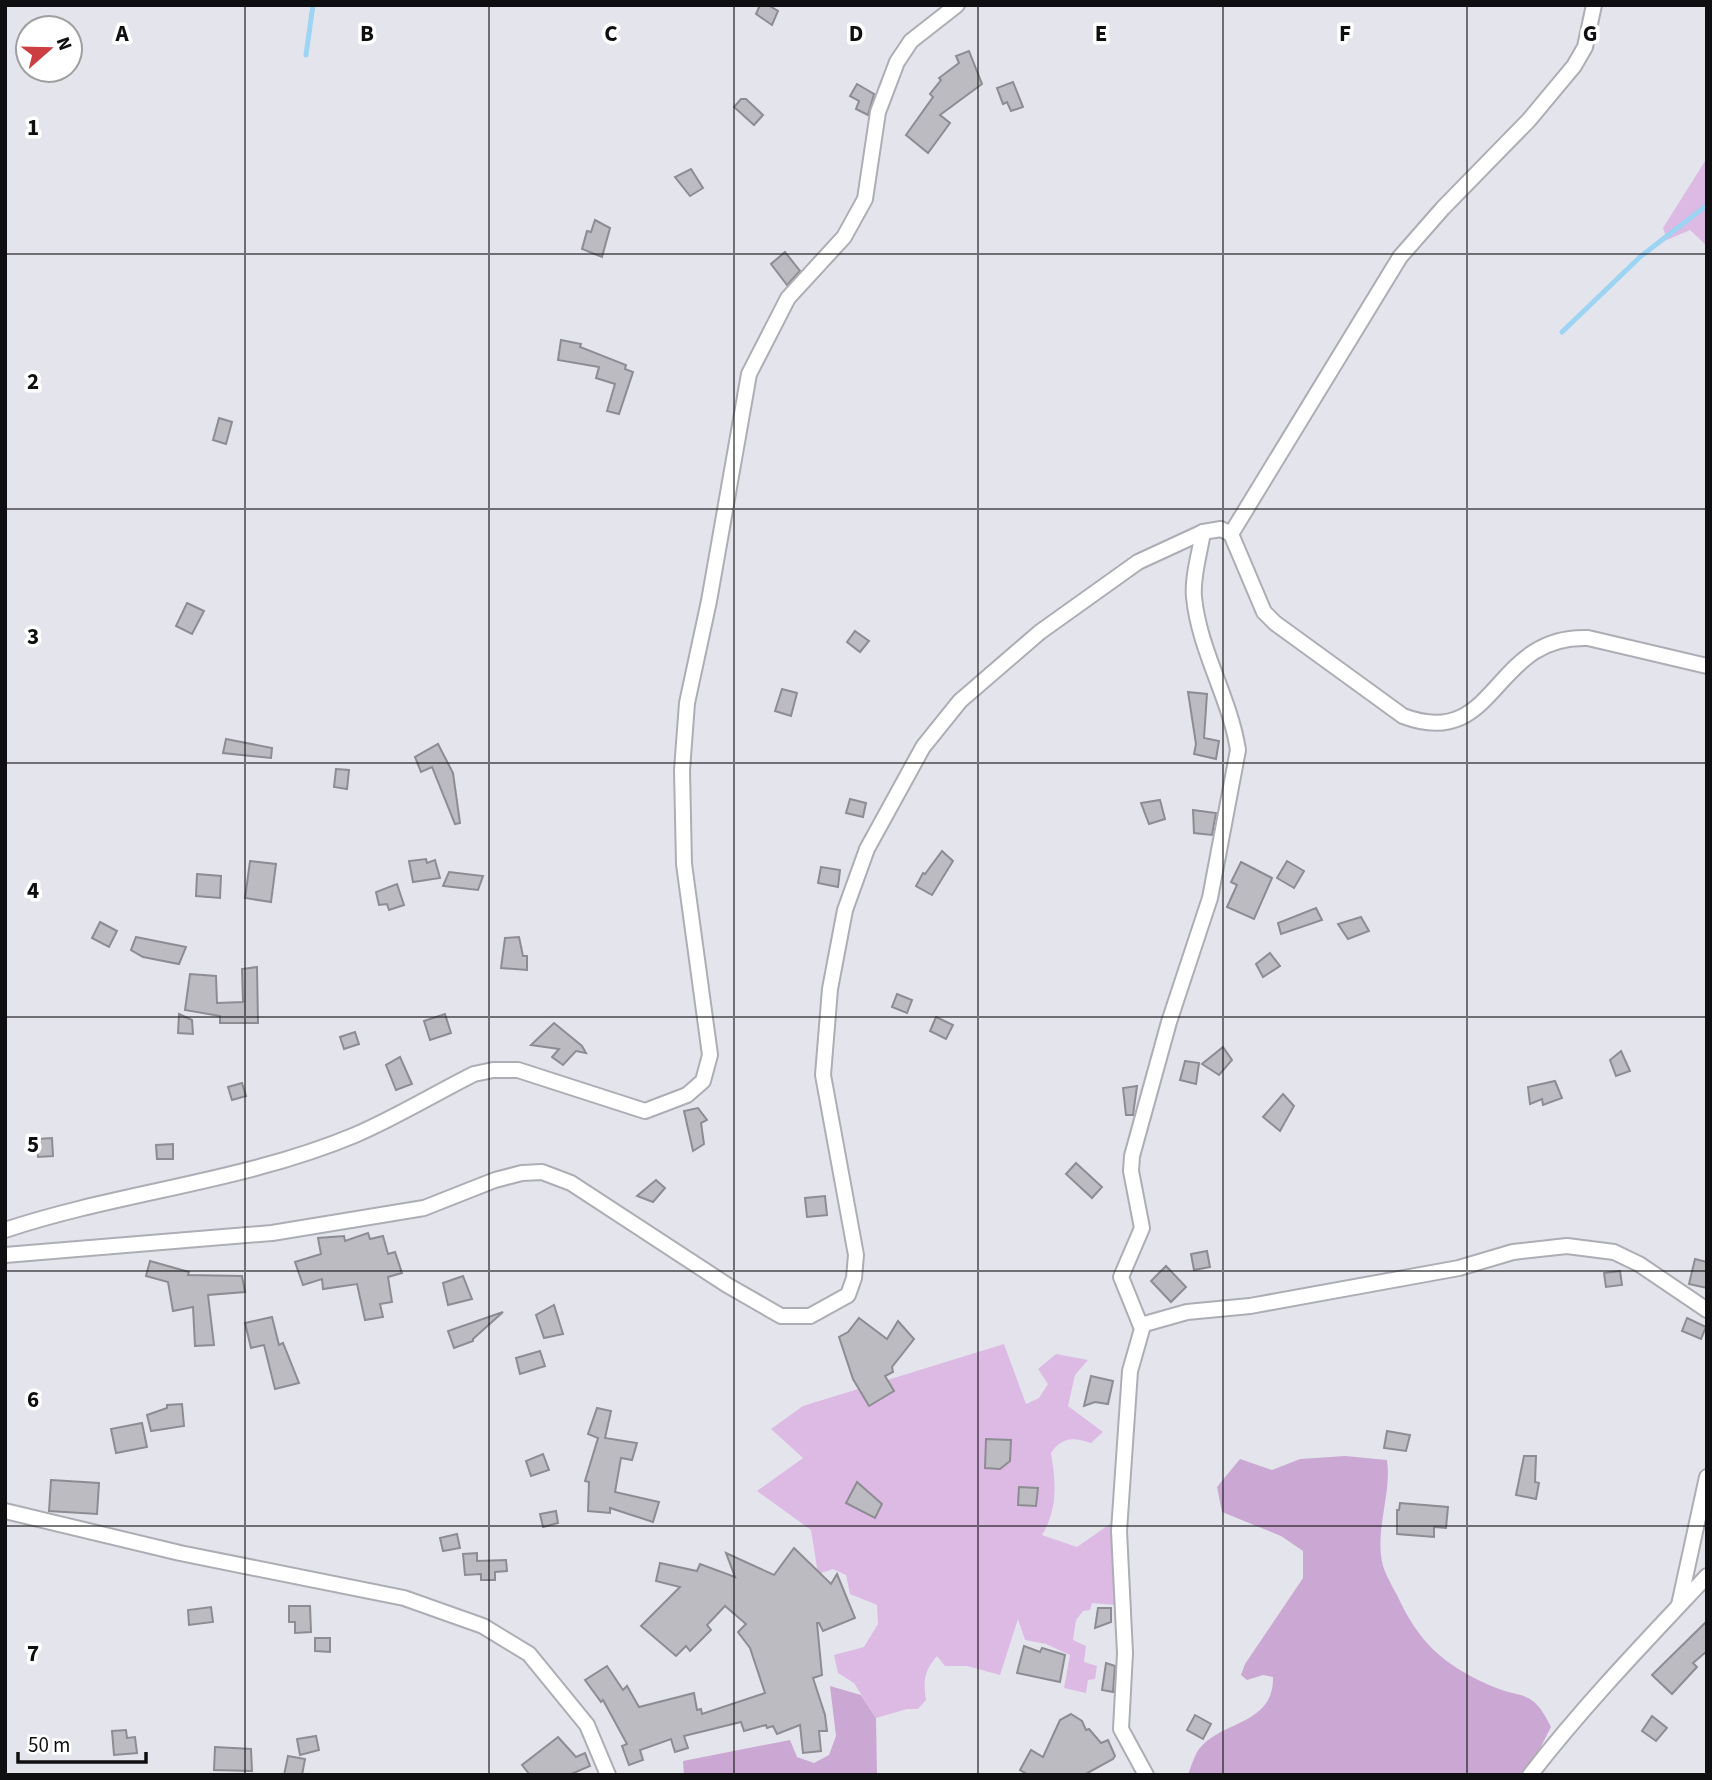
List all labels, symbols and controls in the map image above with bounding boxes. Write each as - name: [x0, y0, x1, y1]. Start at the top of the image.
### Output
- north arrow: [14, 14, 84, 84]
- text: A: [114, 17, 129, 50]
- text: B: [360, 17, 374, 50]
- text: C: [604, 17, 618, 50]
- text: D: [849, 17, 863, 50]
- text: E: [1095, 17, 1107, 50]
- text: F: [1339, 17, 1351, 50]
- text: G: [1583, 17, 1597, 50]
- text: N: [49, 33, 78, 54]
- text: 1: [27, 111, 39, 144]
- text: 2: [27, 365, 39, 398]
- text: 3: [27, 620, 39, 653]
- text: 4: [27, 874, 39, 907]
- text: 5: [27, 1128, 39, 1161]
- text: 6: [27, 1383, 39, 1416]
- text: 7: [27, 1637, 39, 1670]
- scale bar: [18, 1720, 145, 1764]
- text: 50 m: [28, 1730, 70, 1760]

